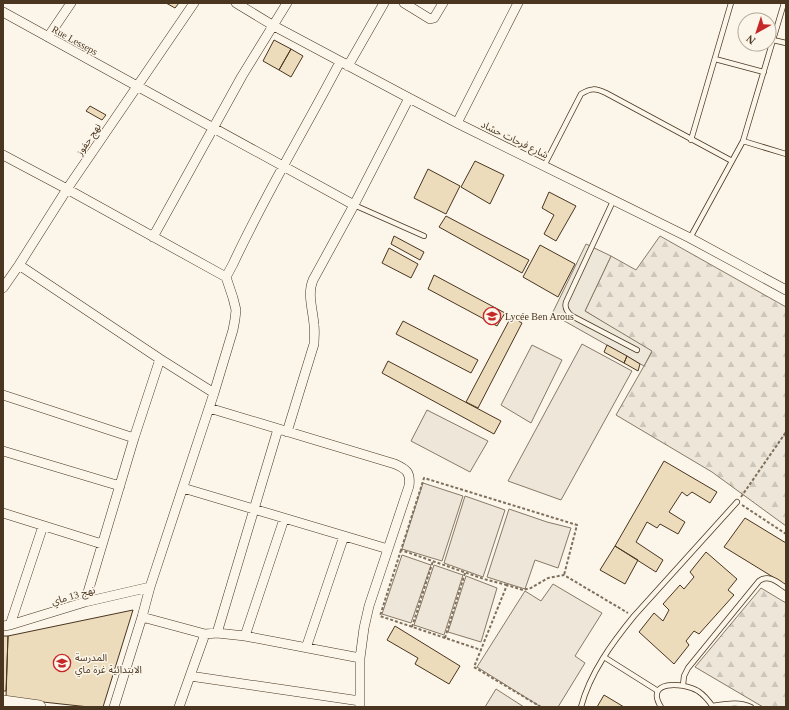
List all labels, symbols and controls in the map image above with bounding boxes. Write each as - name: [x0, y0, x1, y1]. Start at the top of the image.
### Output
- north arrow: [737, 12, 777, 52]
- street label: Rue Lesseps: [50, 23, 99, 57]
- text: N: [744, 33, 758, 47]
- street label: شارع فرحات حشاد: [479, 118, 550, 162]
- street label: نهج حفوز: [73, 121, 105, 159]
- school or university icon: Lycée Ben Arous: [482, 306, 502, 326]
- place label: Lycée Ben Arous: [505, 311, 574, 322]
- street label: نهج 13 ماي: [50, 584, 97, 609]
- place label: المدرسة الابتدائية غرة ماي: [75, 652, 142, 677]
- school or university icon: المدرسة الابتدائية غرة ماي: [52, 653, 72, 673]

